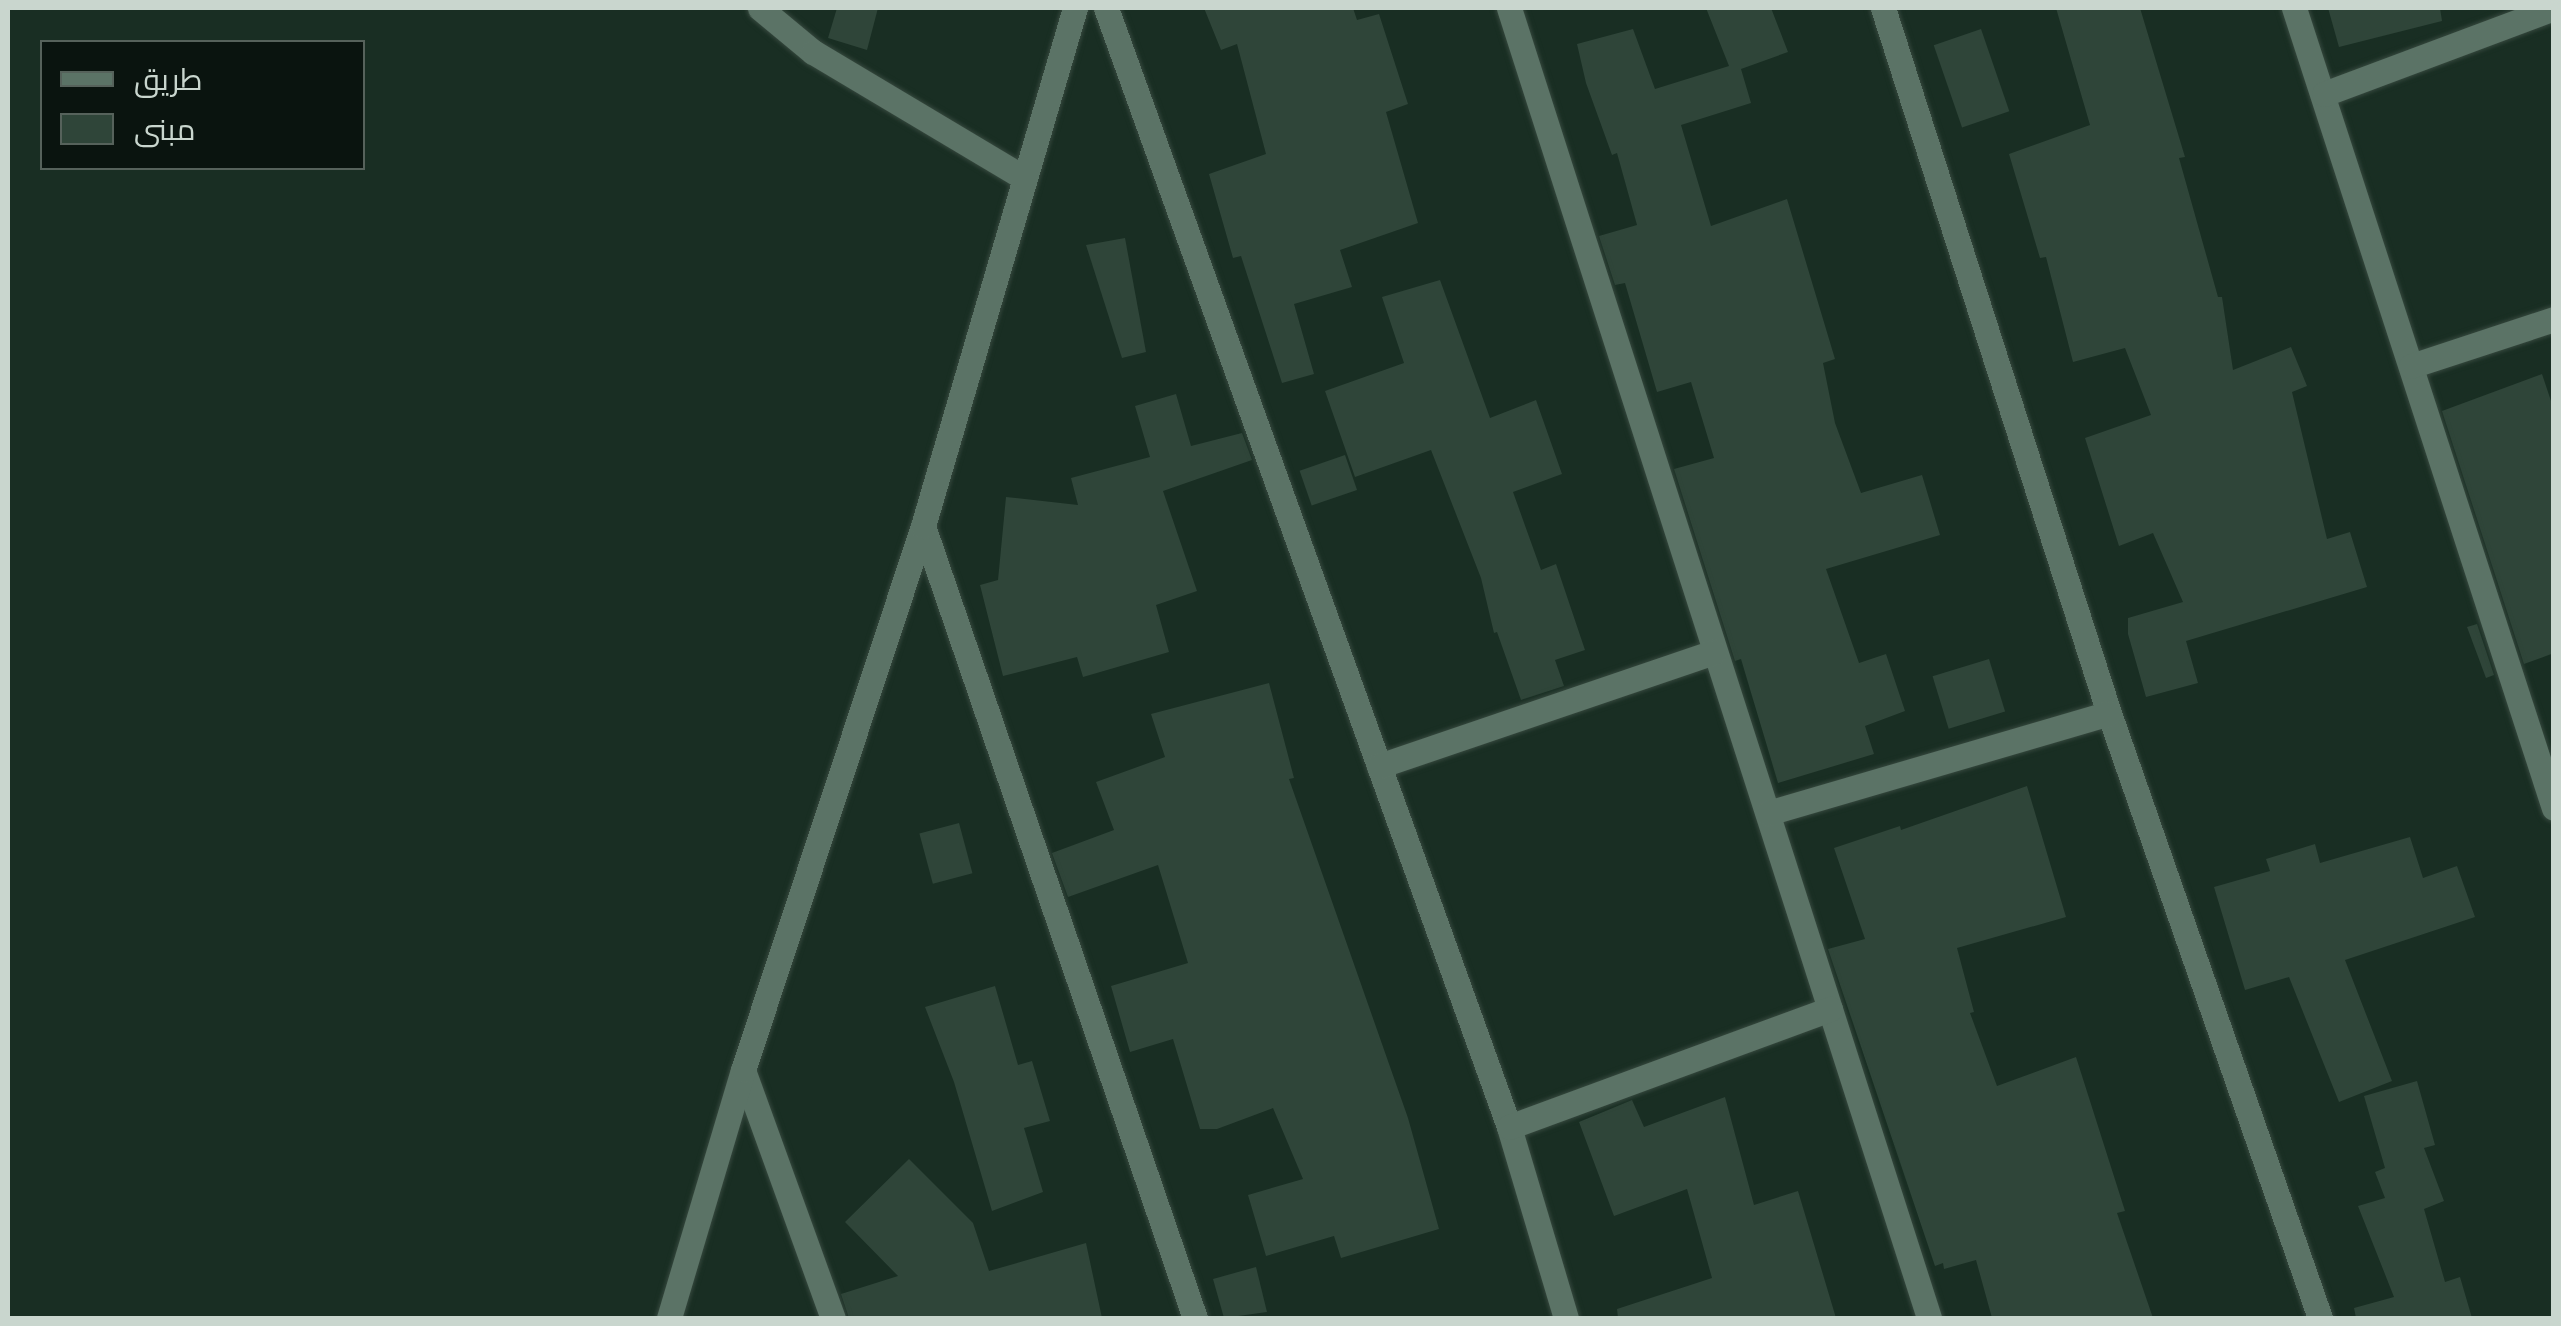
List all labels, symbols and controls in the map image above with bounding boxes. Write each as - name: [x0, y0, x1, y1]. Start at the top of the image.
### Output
- legend: [40, 40, 365, 170]
- text: طريق: [134, 61, 203, 97]
- text: مبنى: [134, 111, 195, 147]

